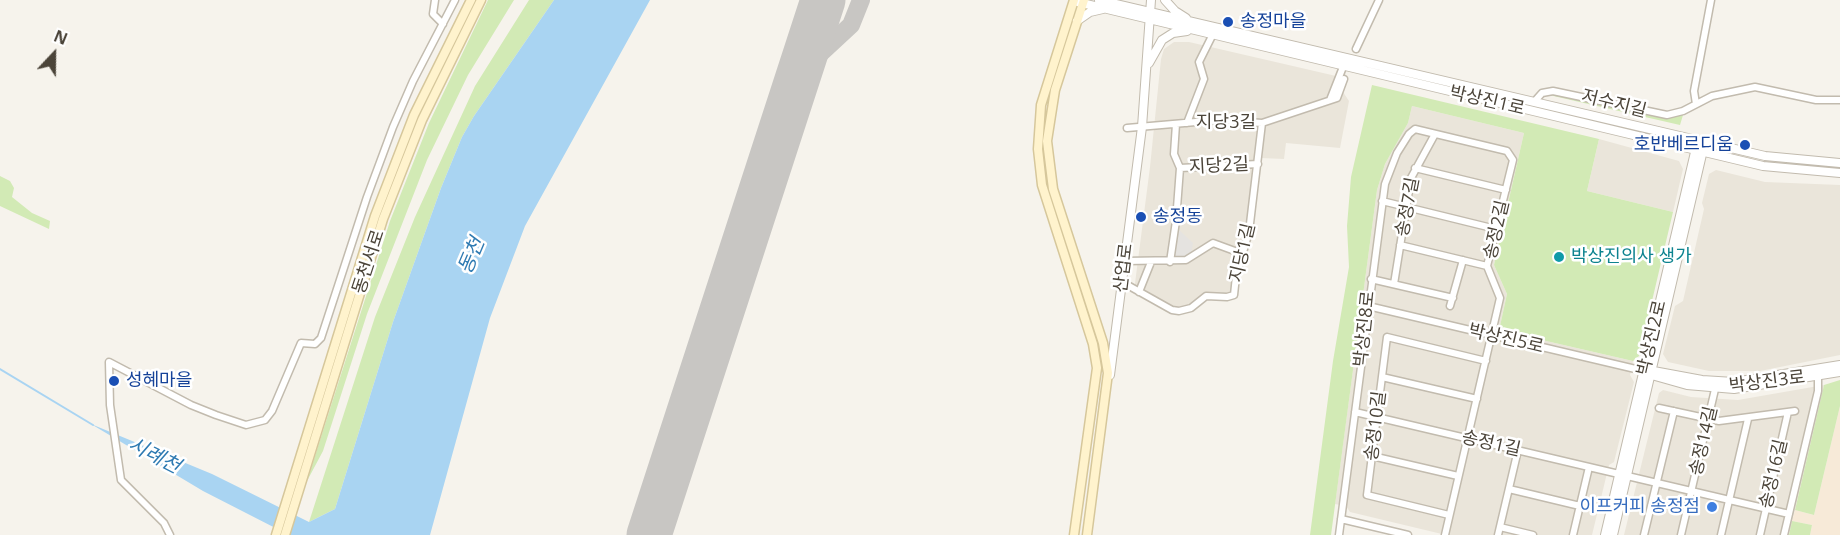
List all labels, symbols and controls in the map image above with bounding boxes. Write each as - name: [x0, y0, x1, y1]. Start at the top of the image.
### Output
- place label: 송정마을: [1240, 11, 1306, 33]
- marker: 송정마을: [1221, 15, 1235, 29]
- north arrow: [24, 24, 84, 84]
- text: N: [51, 25, 71, 50]
- street label: 박상진1로: [1447, 82, 1527, 120]
- street label: 저수지길: [1579, 86, 1649, 122]
- street label: 지당3길: [1196, 112, 1256, 134]
- place label: 호반베르디움: [1634, 134, 1733, 156]
- marker: 호반베르디움: [1738, 138, 1752, 152]
- street label: 지당2길: [1188, 154, 1250, 178]
- street label: 송정7길: [1392, 176, 1424, 238]
- street label: 송정2길: [1480, 198, 1514, 262]
- place label: 송정동: [1153, 206, 1203, 228]
- marker: 송정동: [1134, 210, 1148, 224]
- street label: 지당1길: [1226, 221, 1260, 285]
- street label: 동천서로: [348, 227, 390, 297]
- water label: 동천: [454, 234, 490, 278]
- street label: 산업로: [1110, 242, 1138, 294]
- place label: 박상진의사 생가: [1571, 246, 1692, 268]
- marker: 박상진의사 생가: [1552, 250, 1566, 264]
- street label: 박상진8로: [1350, 290, 1380, 368]
- street label: 박상진2로: [1633, 298, 1671, 378]
- street label: 박상진5로: [1466, 320, 1546, 358]
- street label: 박상진3로: [1728, 367, 1806, 397]
- place label: 성혜마을: [126, 370, 192, 392]
- marker: 성혜마을: [107, 374, 121, 388]
- street label: 송정10길: [1361, 390, 1391, 462]
- street label: 송정14길: [1686, 404, 1722, 478]
- street label: 송정1길: [1459, 427, 1523, 461]
- water label: 시례천: [124, 433, 184, 479]
- street label: 송정16길: [1756, 437, 1792, 511]
- place label: 이프커피 송정점: [1579, 496, 1700, 518]
- marker: 이프커피 송정점: [1705, 500, 1719, 514]

